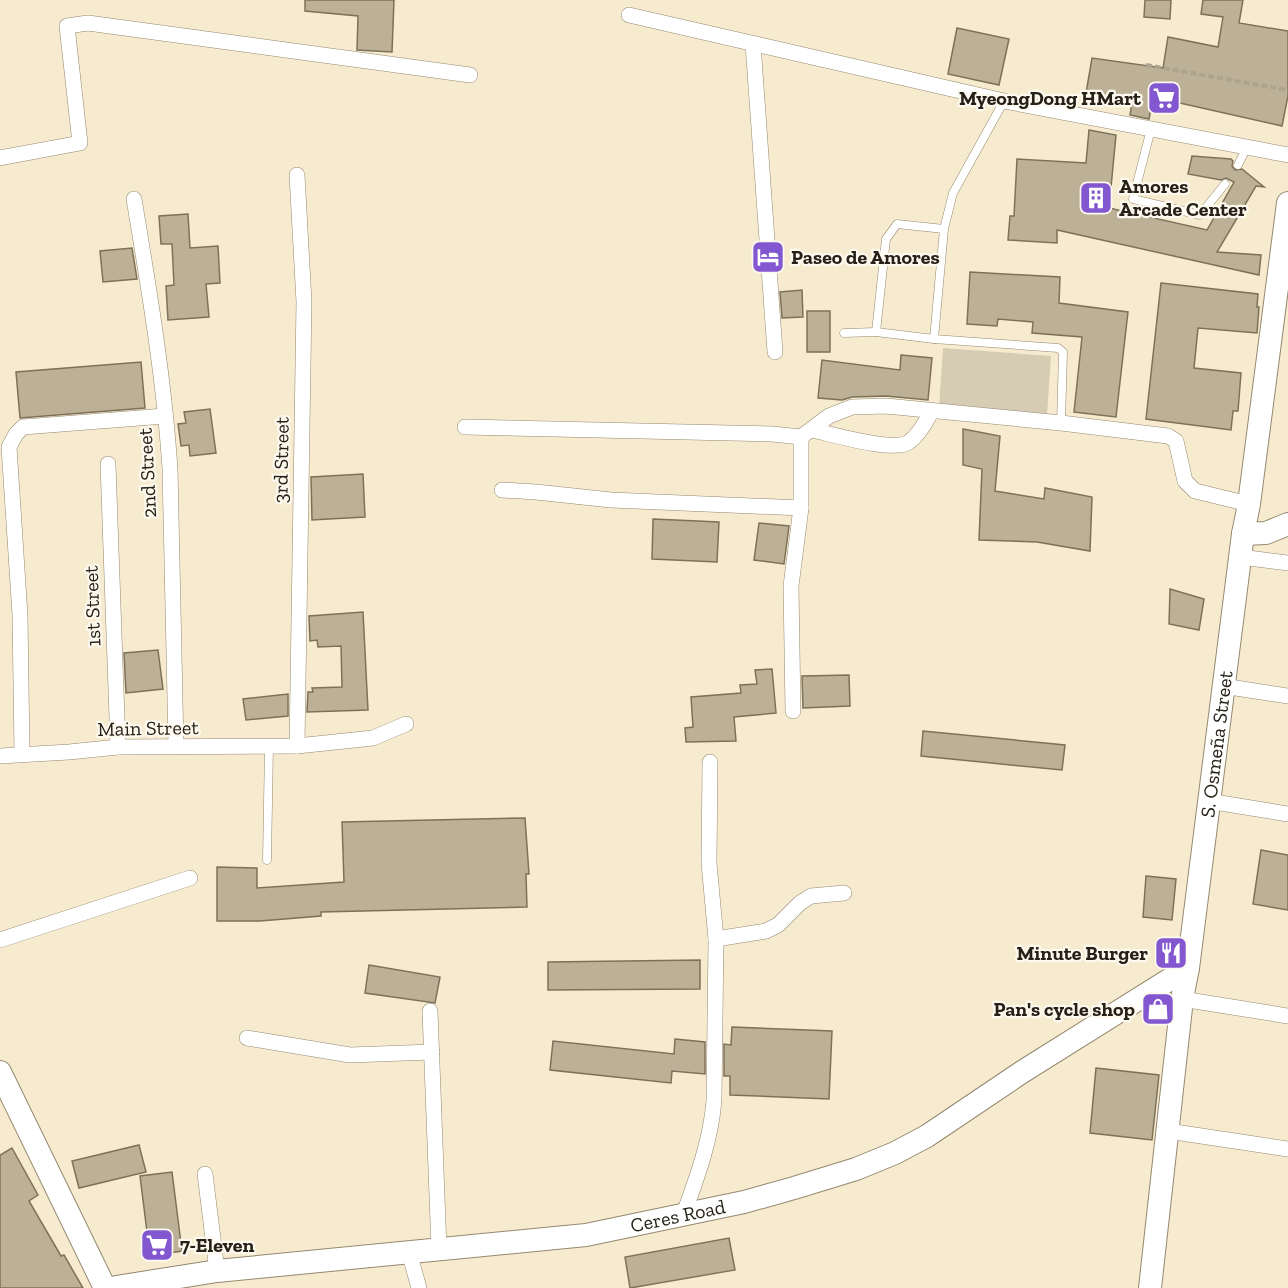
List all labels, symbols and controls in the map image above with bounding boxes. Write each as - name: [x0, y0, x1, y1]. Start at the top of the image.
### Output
- supermarket icon: MyeongDong HMart: [1146, 80, 1182, 116]
- place label: MyeongDong HMart: [959, 86, 1142, 110]
- place label: Amores Arcade Center: [1119, 174, 1247, 221]
- building icon: Amores Arcade Center: [1078, 180, 1114, 216]
- hotel icon: Paseo de Amores: [750, 239, 786, 275]
- place label: Paseo de Amores: [791, 245, 940, 269]
- street label: 3rd Street: [268, 416, 294, 503]
- street label: 2nd Street: [133, 427, 161, 519]
- street label: 1st Street: [79, 564, 105, 647]
- street label: S. Osmeña Street: [1195, 669, 1238, 819]
- street label: Main Street: [97, 715, 199, 741]
- restaurant icon: Minute Burger: [1153, 935, 1189, 971]
- place label: Minute Burger: [1016, 941, 1148, 965]
- shop icon: Pan's cycle shop: [1140, 991, 1176, 1027]
- place label: Pan's cycle shop: [993, 997, 1135, 1021]
- street label: Ceres Road: [628, 1194, 728, 1237]
- supermarket icon: 7-Eleven: [139, 1227, 175, 1263]
- place label: 7-Eleven: [180, 1233, 254, 1257]

